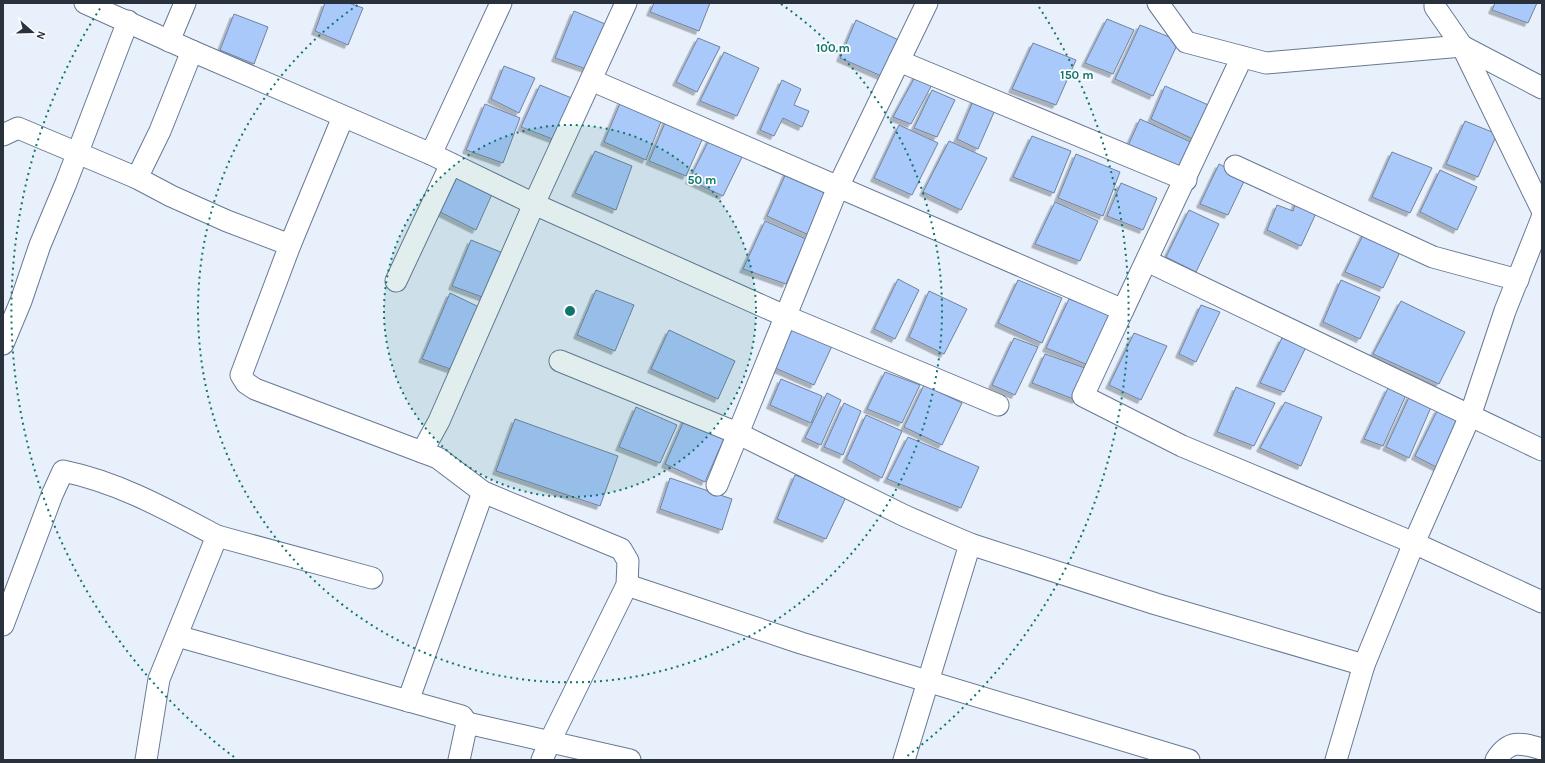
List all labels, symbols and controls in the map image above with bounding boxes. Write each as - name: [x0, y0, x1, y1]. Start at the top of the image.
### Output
- north arrow: [12, 12, 52, 52]
- text: N: [33, 29, 48, 41]
- text: 100 m: [816, 41, 850, 55]
- text: 150 m: [1060, 68, 1094, 82]
- text: 50 m: [688, 173, 717, 187]
- centre of rings: [563, 304, 577, 318]

